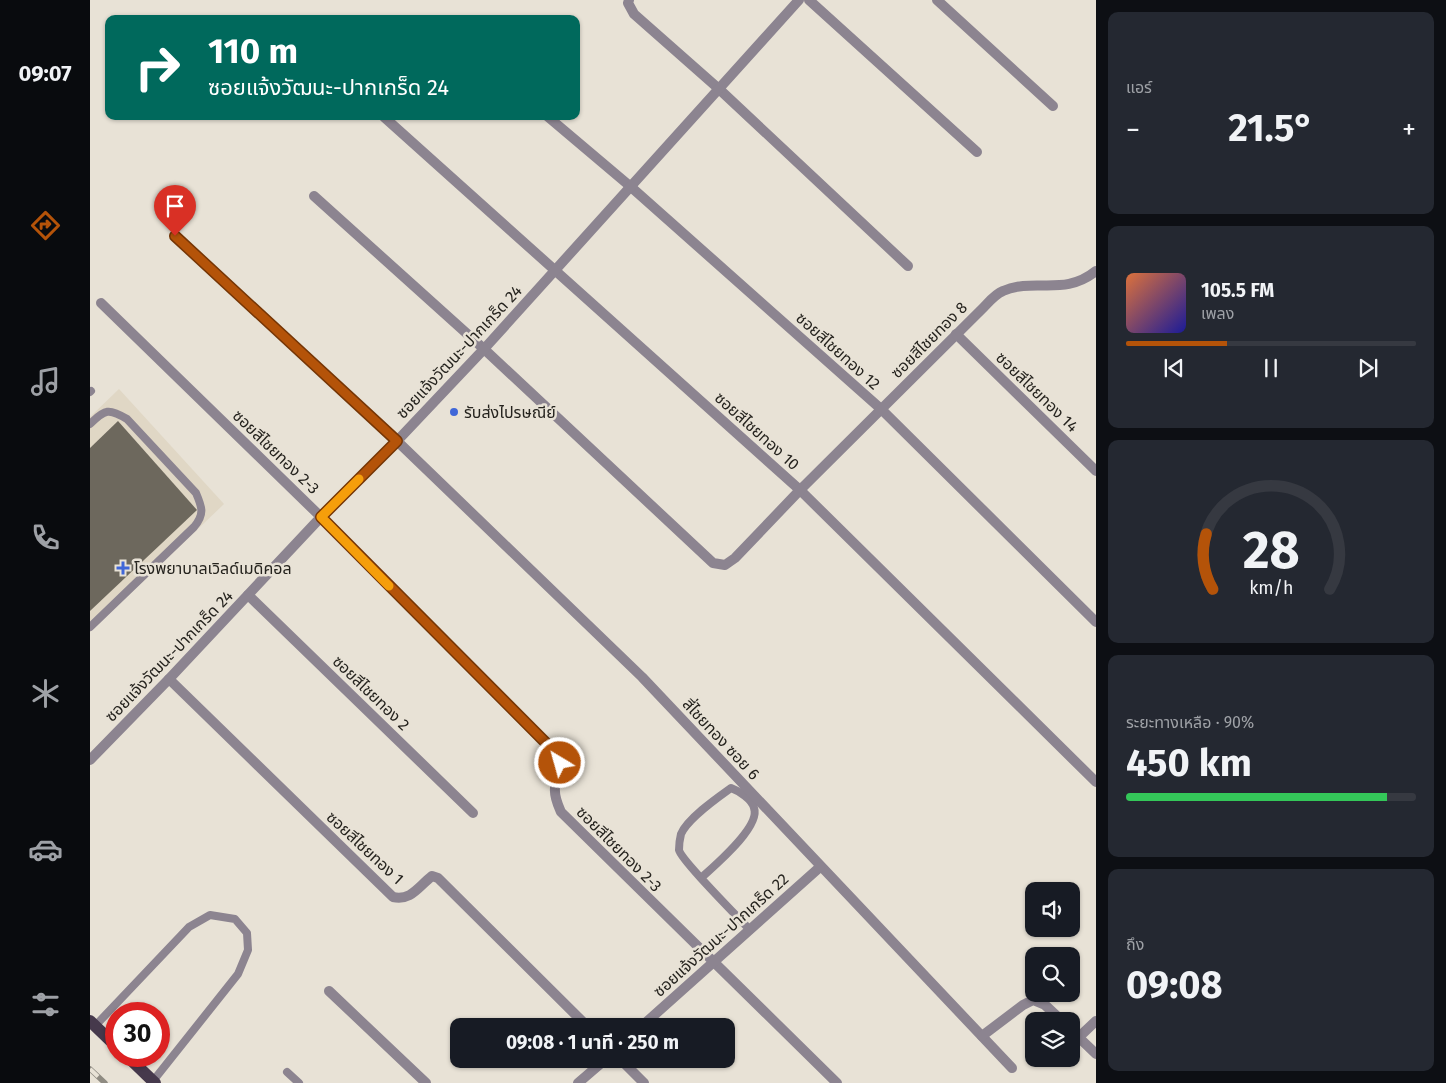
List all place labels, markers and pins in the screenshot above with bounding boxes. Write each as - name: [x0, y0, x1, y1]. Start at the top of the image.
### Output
- pin: [154, 185, 196, 236]
- place label: รับส่งไปรษณีย์: [464, 403, 556, 422]
- marker: รับส่งไปรษณีย์: [448, 406, 460, 418]
- place label: โรงพยาบาลเวิลด์เมดิคอล: [134, 559, 292, 578]
- marker: โรงพยาบาลเวิลด์เมดิคอล: [116, 561, 130, 575]

